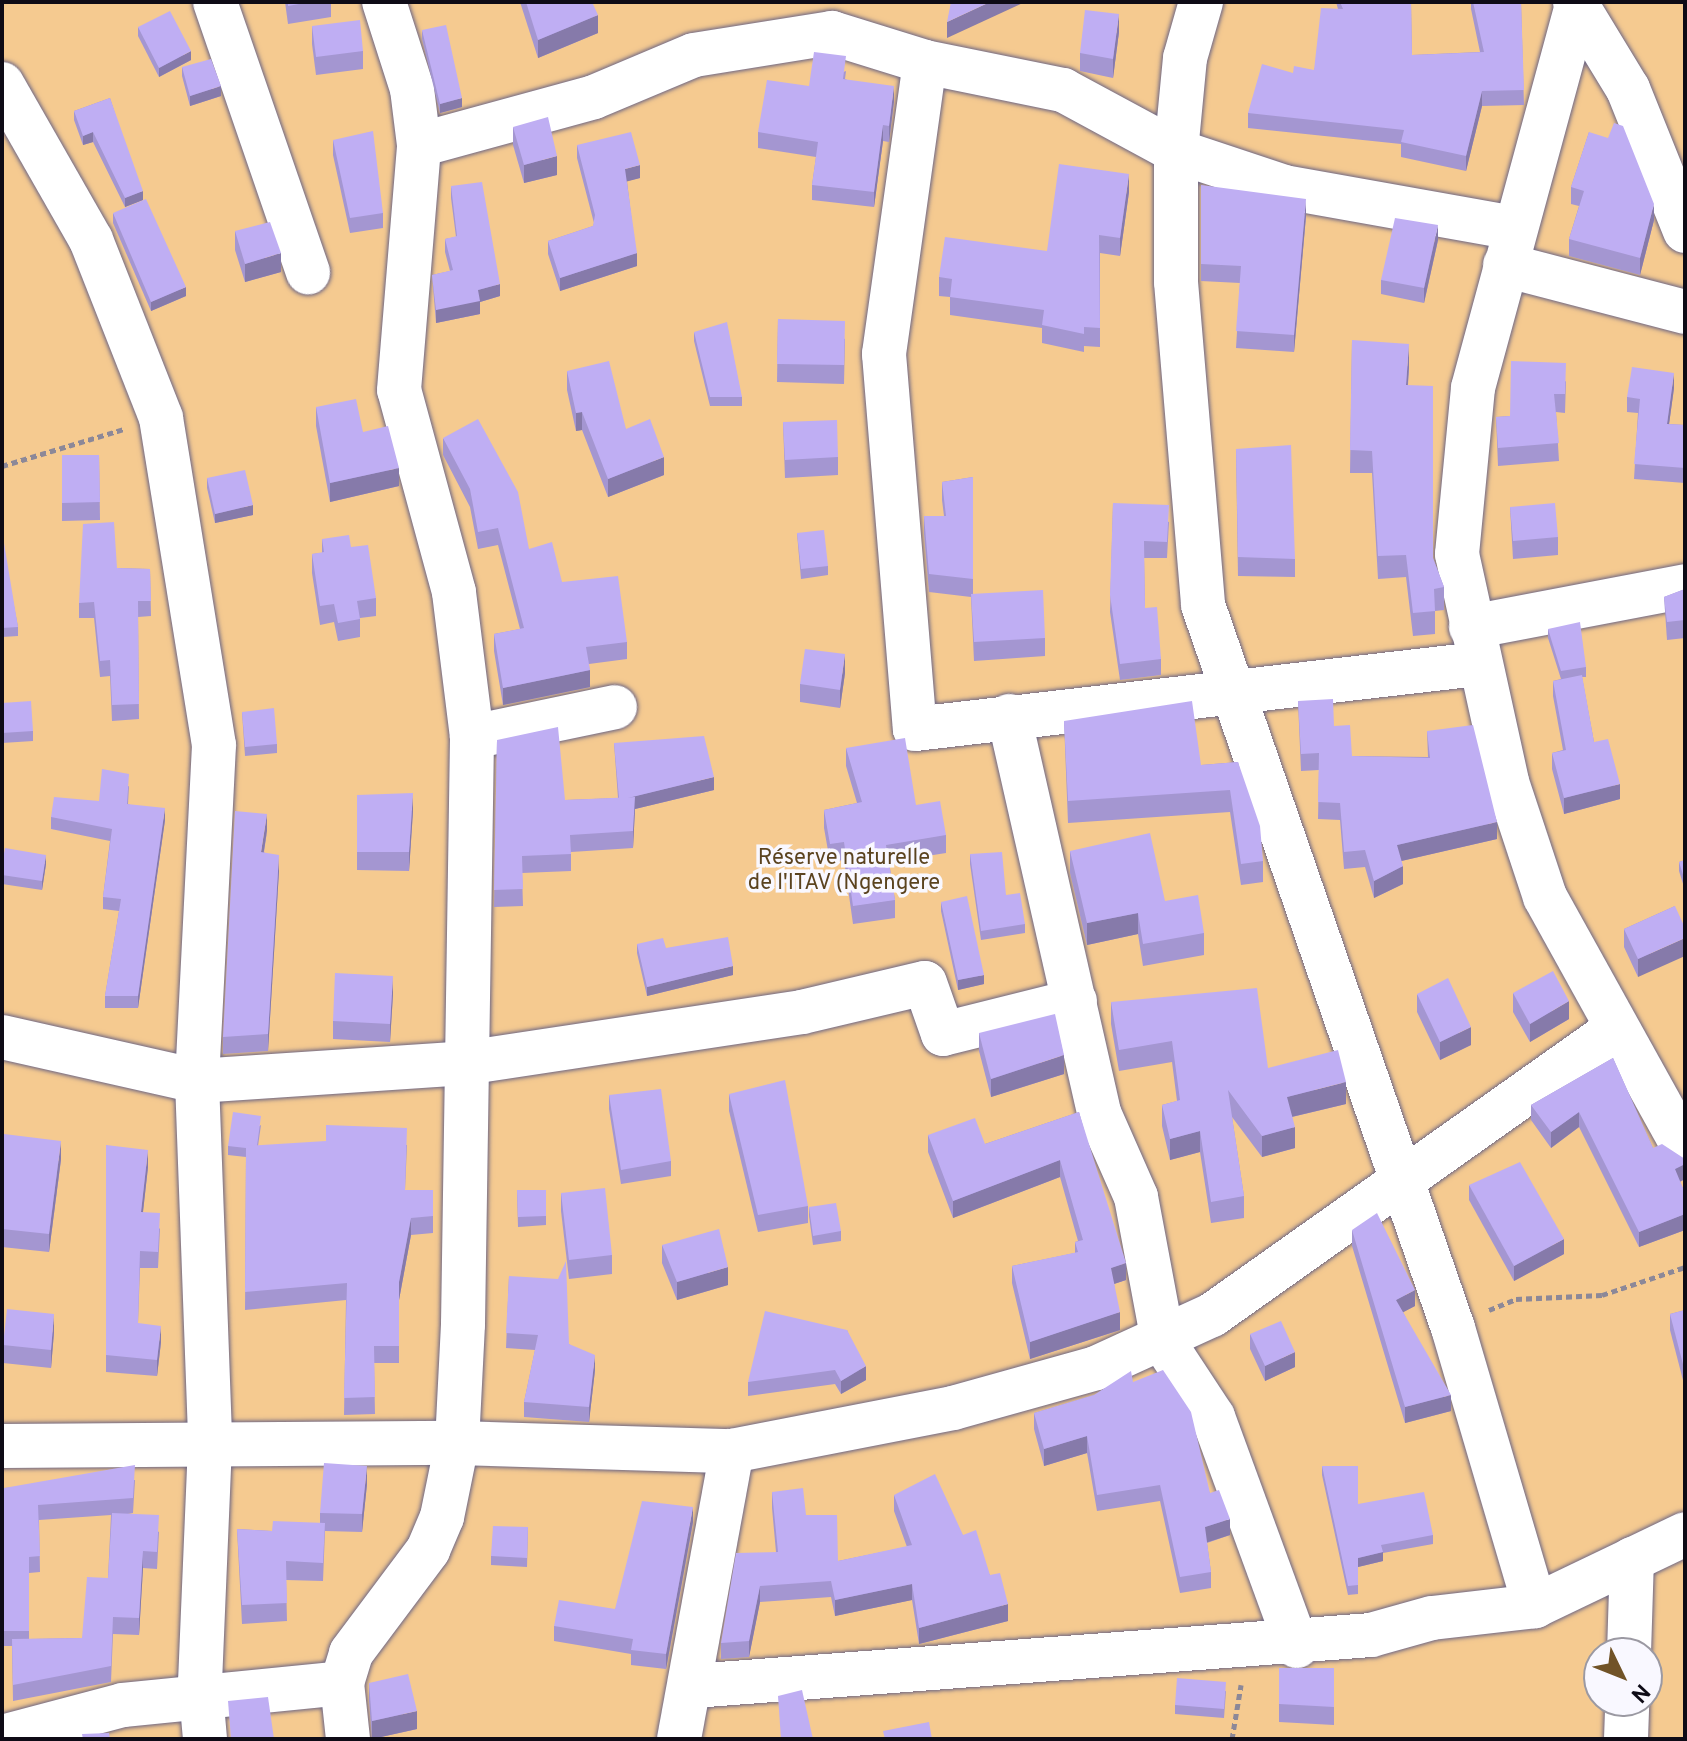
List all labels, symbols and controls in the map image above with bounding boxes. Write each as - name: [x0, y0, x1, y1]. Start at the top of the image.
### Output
- park label: Réserve naturelle de l'ITAV (Ngengere: [747, 845, 941, 896]
- north arrow: [1583, 1637, 1663, 1717]
- text: N: [1624, 1677, 1655, 1707]

